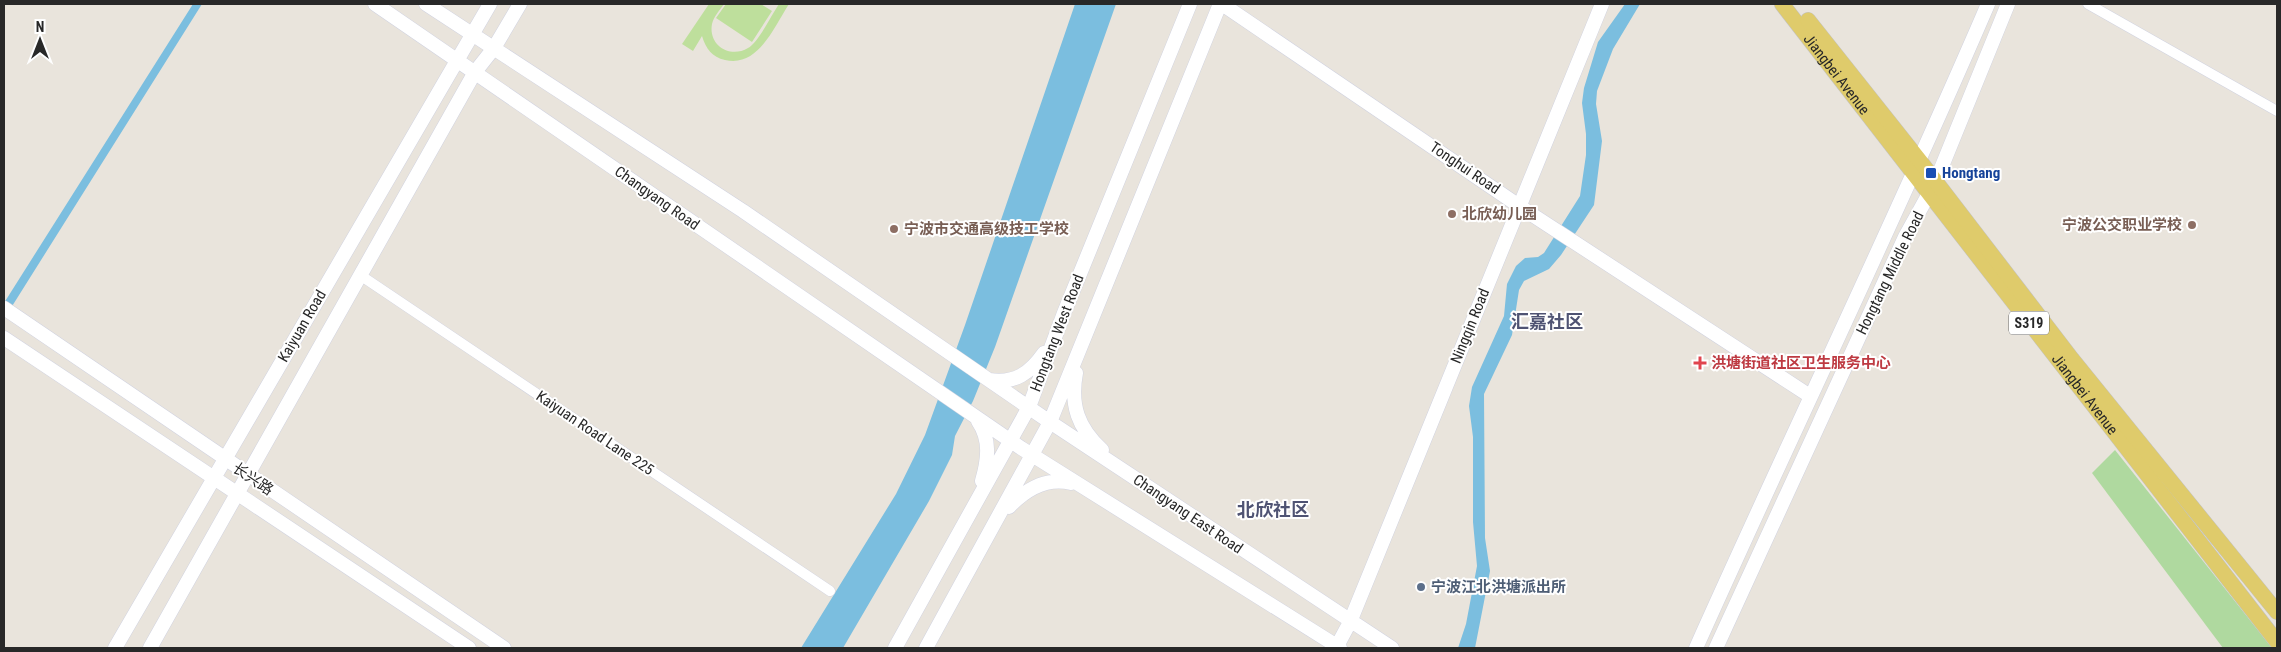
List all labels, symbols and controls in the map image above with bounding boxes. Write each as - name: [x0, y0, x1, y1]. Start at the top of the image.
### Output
- north arrow: [15, 15, 65, 65]
- text: N: [36, 19, 44, 35]
- street label: Jiangbei Avenue: [1800, 30, 1873, 118]
- street label: Tonghui Road: [1426, 138, 1504, 198]
- street label: Changyang Road: [611, 162, 703, 234]
- place label: Hongtang: [1942, 164, 2000, 182]
- marker: Hongtang: [1924, 166, 1938, 180]
- place label: 北欣幼儿园: [1462, 205, 1537, 223]
- marker: 北欣幼儿园: [1446, 208, 1458, 220]
- street label: Hongtang Middle Road: [1852, 208, 1928, 338]
- place label: 宁波公交职业学校: [2062, 216, 2182, 234]
- marker: 宁波公交职业学校: [2186, 219, 2198, 231]
- place label: 宁波市交通高级技工学校: [904, 220, 1069, 238]
- marker: 宁波市交通高级技工学校: [888, 223, 900, 235]
- street label: Hongtang West Road: [1026, 272, 1088, 394]
- street label: Ningqin Road: [1447, 286, 1493, 366]
- street label: Kaiyuan Road: [274, 287, 330, 365]
- district label: 汇嘉社区: [1511, 311, 1583, 332]
- road number: S319: [2009, 312, 2049, 334]
- street label: Jiangbei Avenue: [2048, 350, 2122, 438]
- place label: 洪塘街道社区卫生服务中心: [1711, 354, 1891, 372]
- marker: 洪塘街道社区卫生服务中心: [1693, 356, 1707, 370]
- street label: Kaiyuan Road Lane 225: [533, 387, 657, 479]
- street label: 长兴路: [229, 459, 277, 499]
- street label: Changyang East Road: [1130, 471, 1246, 557]
- district label: 北欣社区: [1237, 499, 1309, 520]
- place label: 宁波江北洪塘派出所: [1431, 578, 1566, 596]
- marker: 宁波江北洪塘派出所: [1415, 581, 1427, 593]

